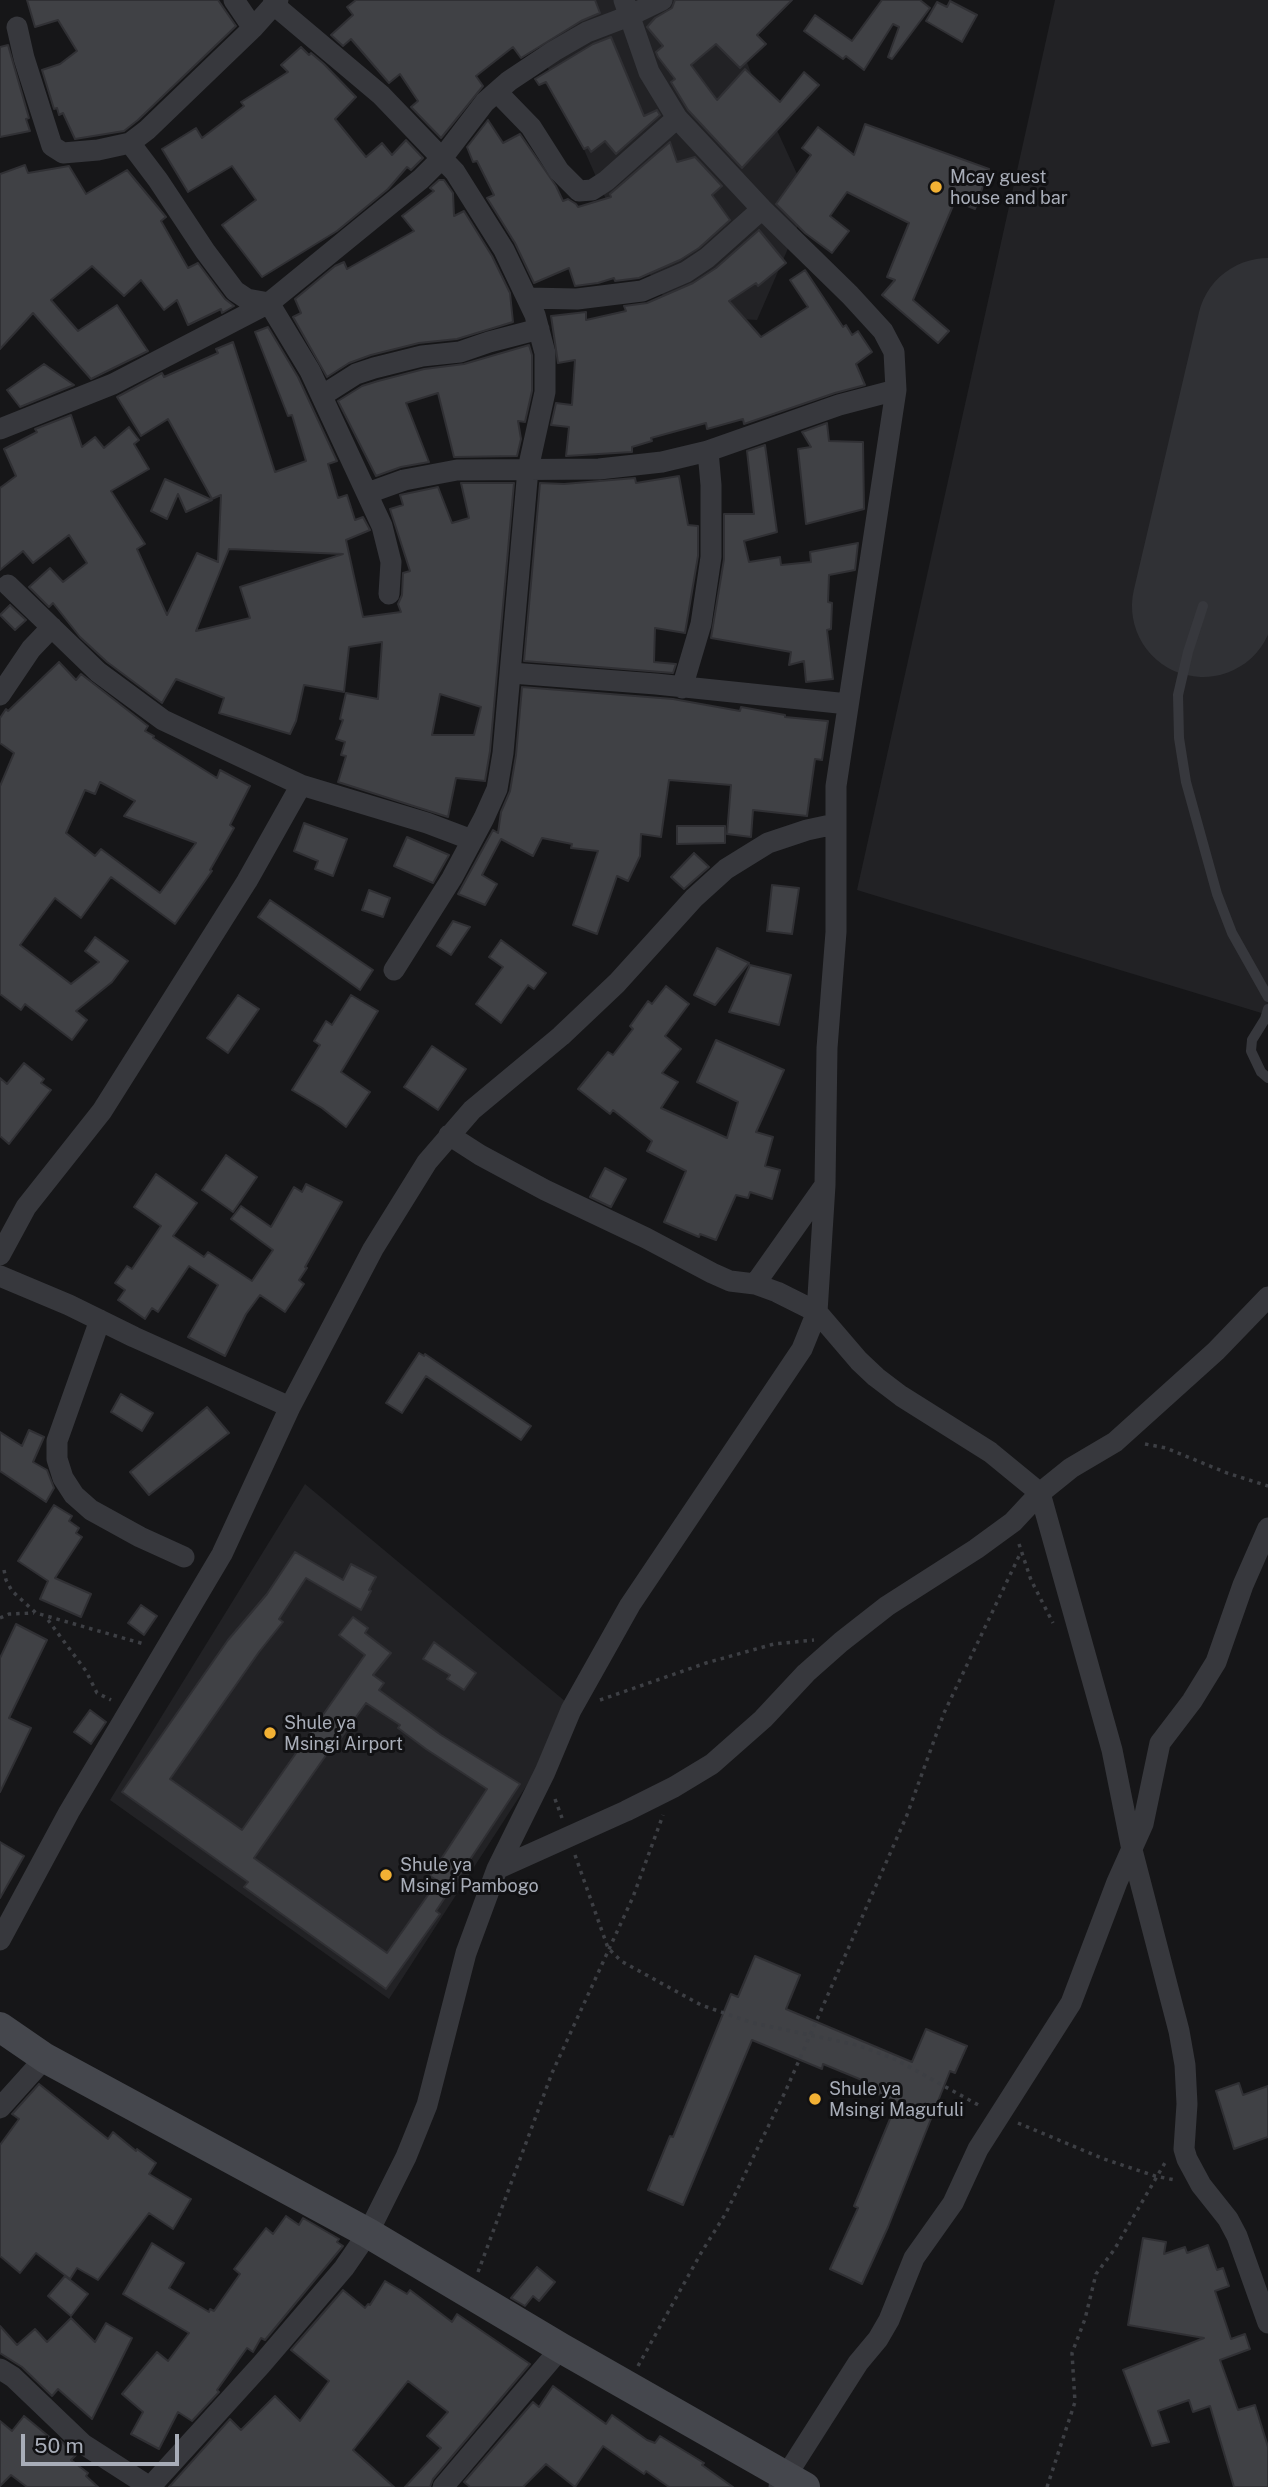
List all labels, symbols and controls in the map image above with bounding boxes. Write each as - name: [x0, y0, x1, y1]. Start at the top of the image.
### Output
- place label: Mcay guest house and bar: [950, 166, 1068, 208]
- marker: Mcay guest house and bar: [928, 179, 944, 195]
- place label: Shule ya Msingi Airport: [284, 1712, 403, 1754]
- marker: Shule ya Msingi Airport: [262, 1725, 278, 1741]
- place label: Shule ya Msingi Pambogo: [400, 1854, 539, 1896]
- marker: Shule ya Msingi Pambogo: [378, 1867, 394, 1883]
- place label: Shule ya Msingi Magufuli: [829, 2078, 964, 2120]
- marker: Shule ya Msingi Magufuli: [807, 2091, 823, 2107]
- scale bar: [24, 2420, 182, 2464]
- text: 50 m: [34, 2433, 84, 2458]

